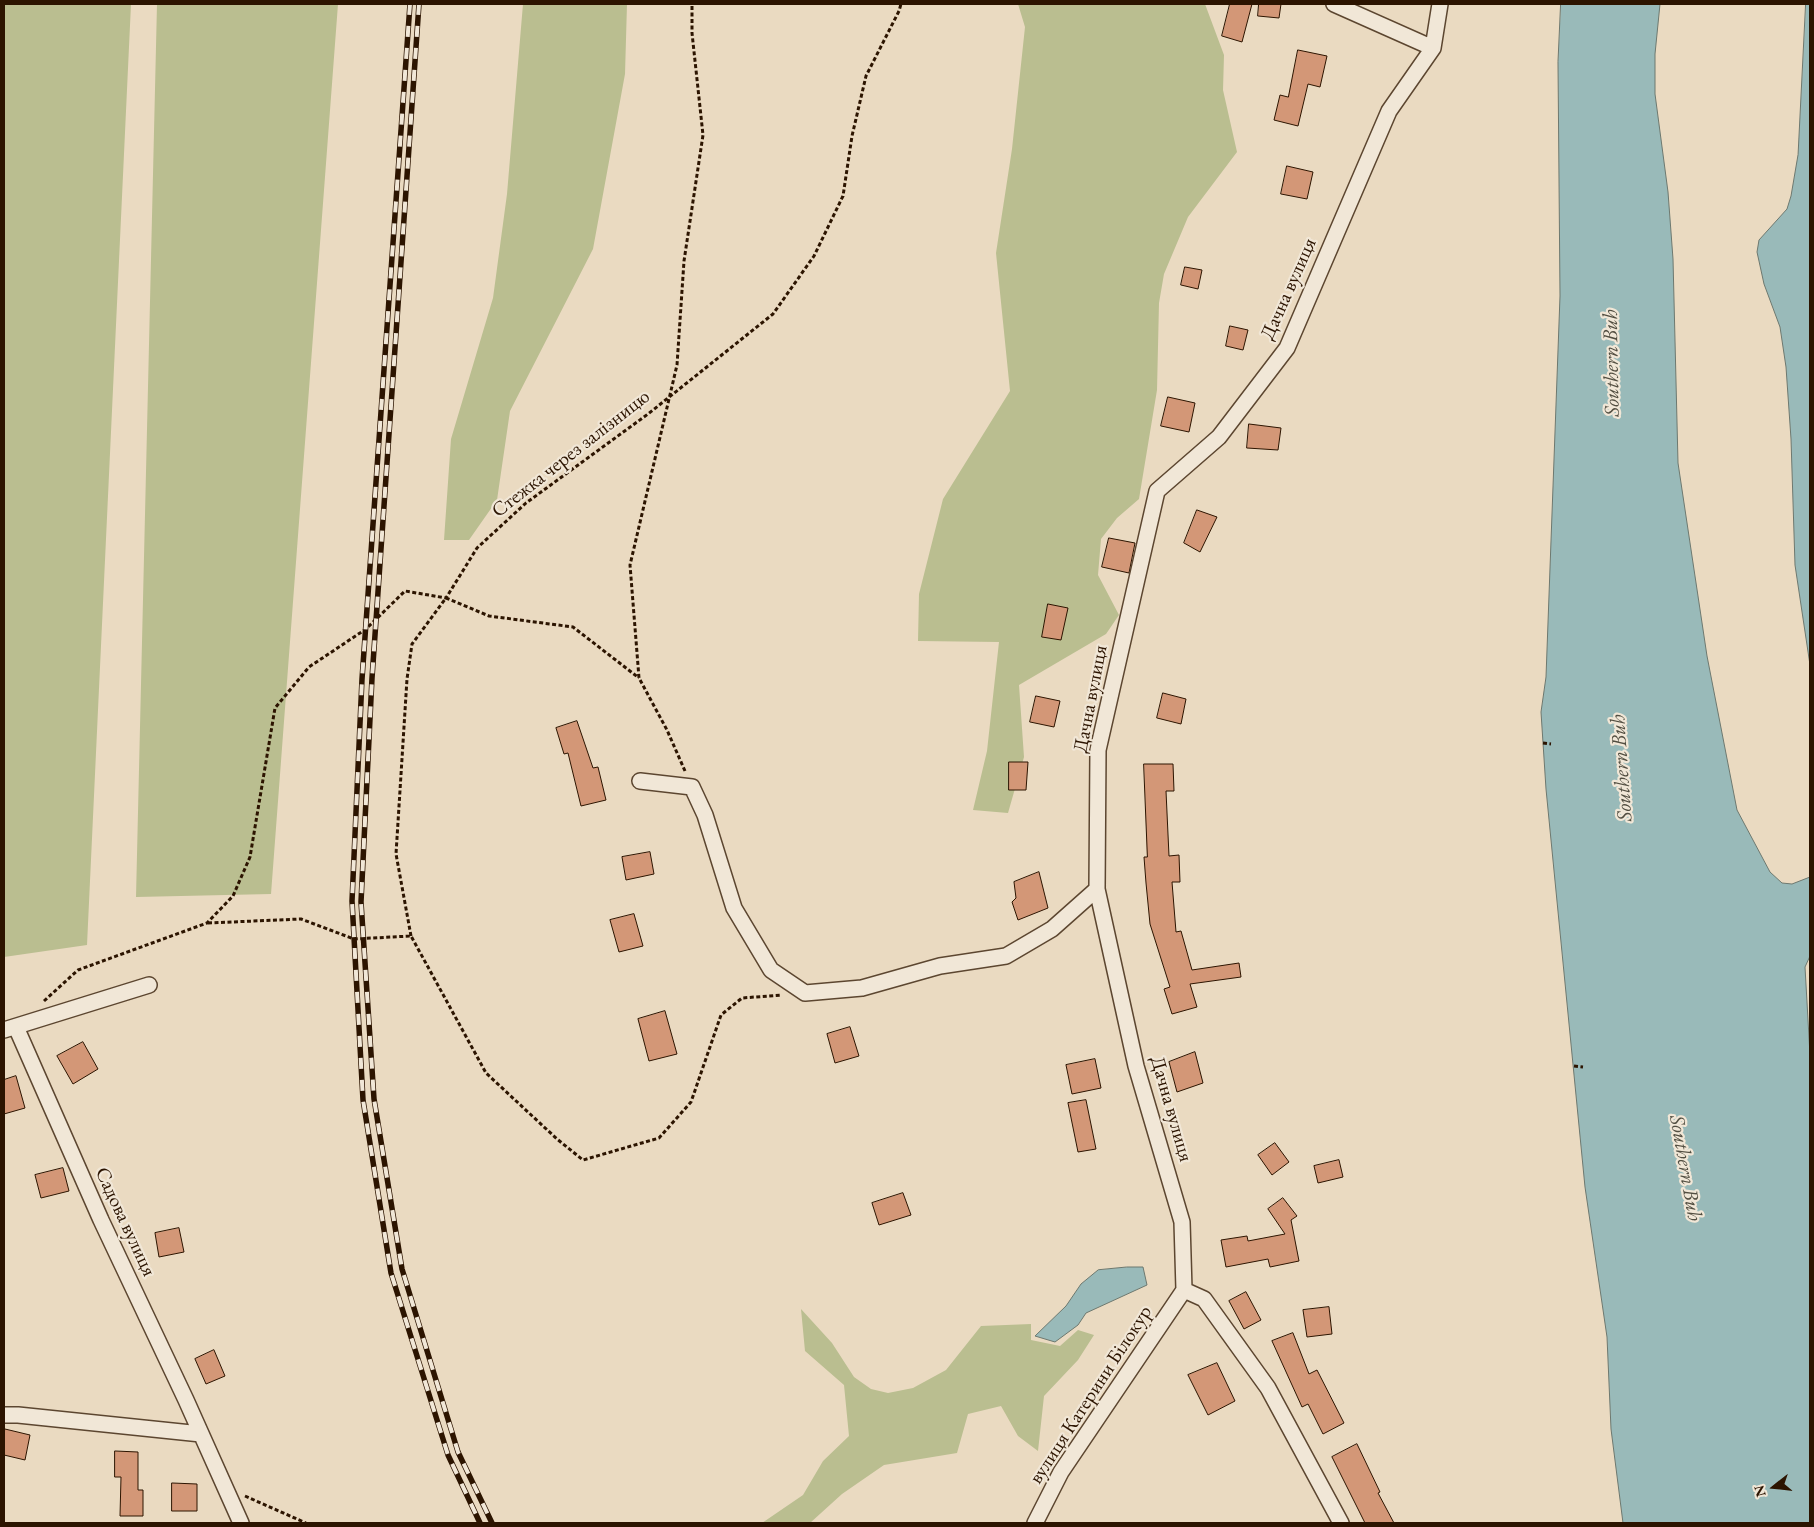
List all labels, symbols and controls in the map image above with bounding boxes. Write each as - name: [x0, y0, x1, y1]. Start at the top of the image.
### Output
- street label: Дачна вулиця: [1256, 234, 1322, 344]
- water label: Southern Buh: [1598, 309, 1626, 417]
- street label: Стежка через залізницю: [487, 385, 655, 523]
- street label: Дачна вулиця: [1069, 643, 1113, 755]
- water label: Southern Buh: [1606, 714, 1638, 822]
- street label: Дачна вулиця: [1144, 1053, 1198, 1165]
- water label: Southern Buh: [1663, 1113, 1707, 1223]
- street label: Садова вулиця: [89, 1164, 161, 1280]
- street label: вулиця Катерини Білокур: [1024, 1301, 1158, 1489]
- north arrow: [1749, 1462, 1799, 1512]
- text: N: [1749, 1483, 1770, 1499]

